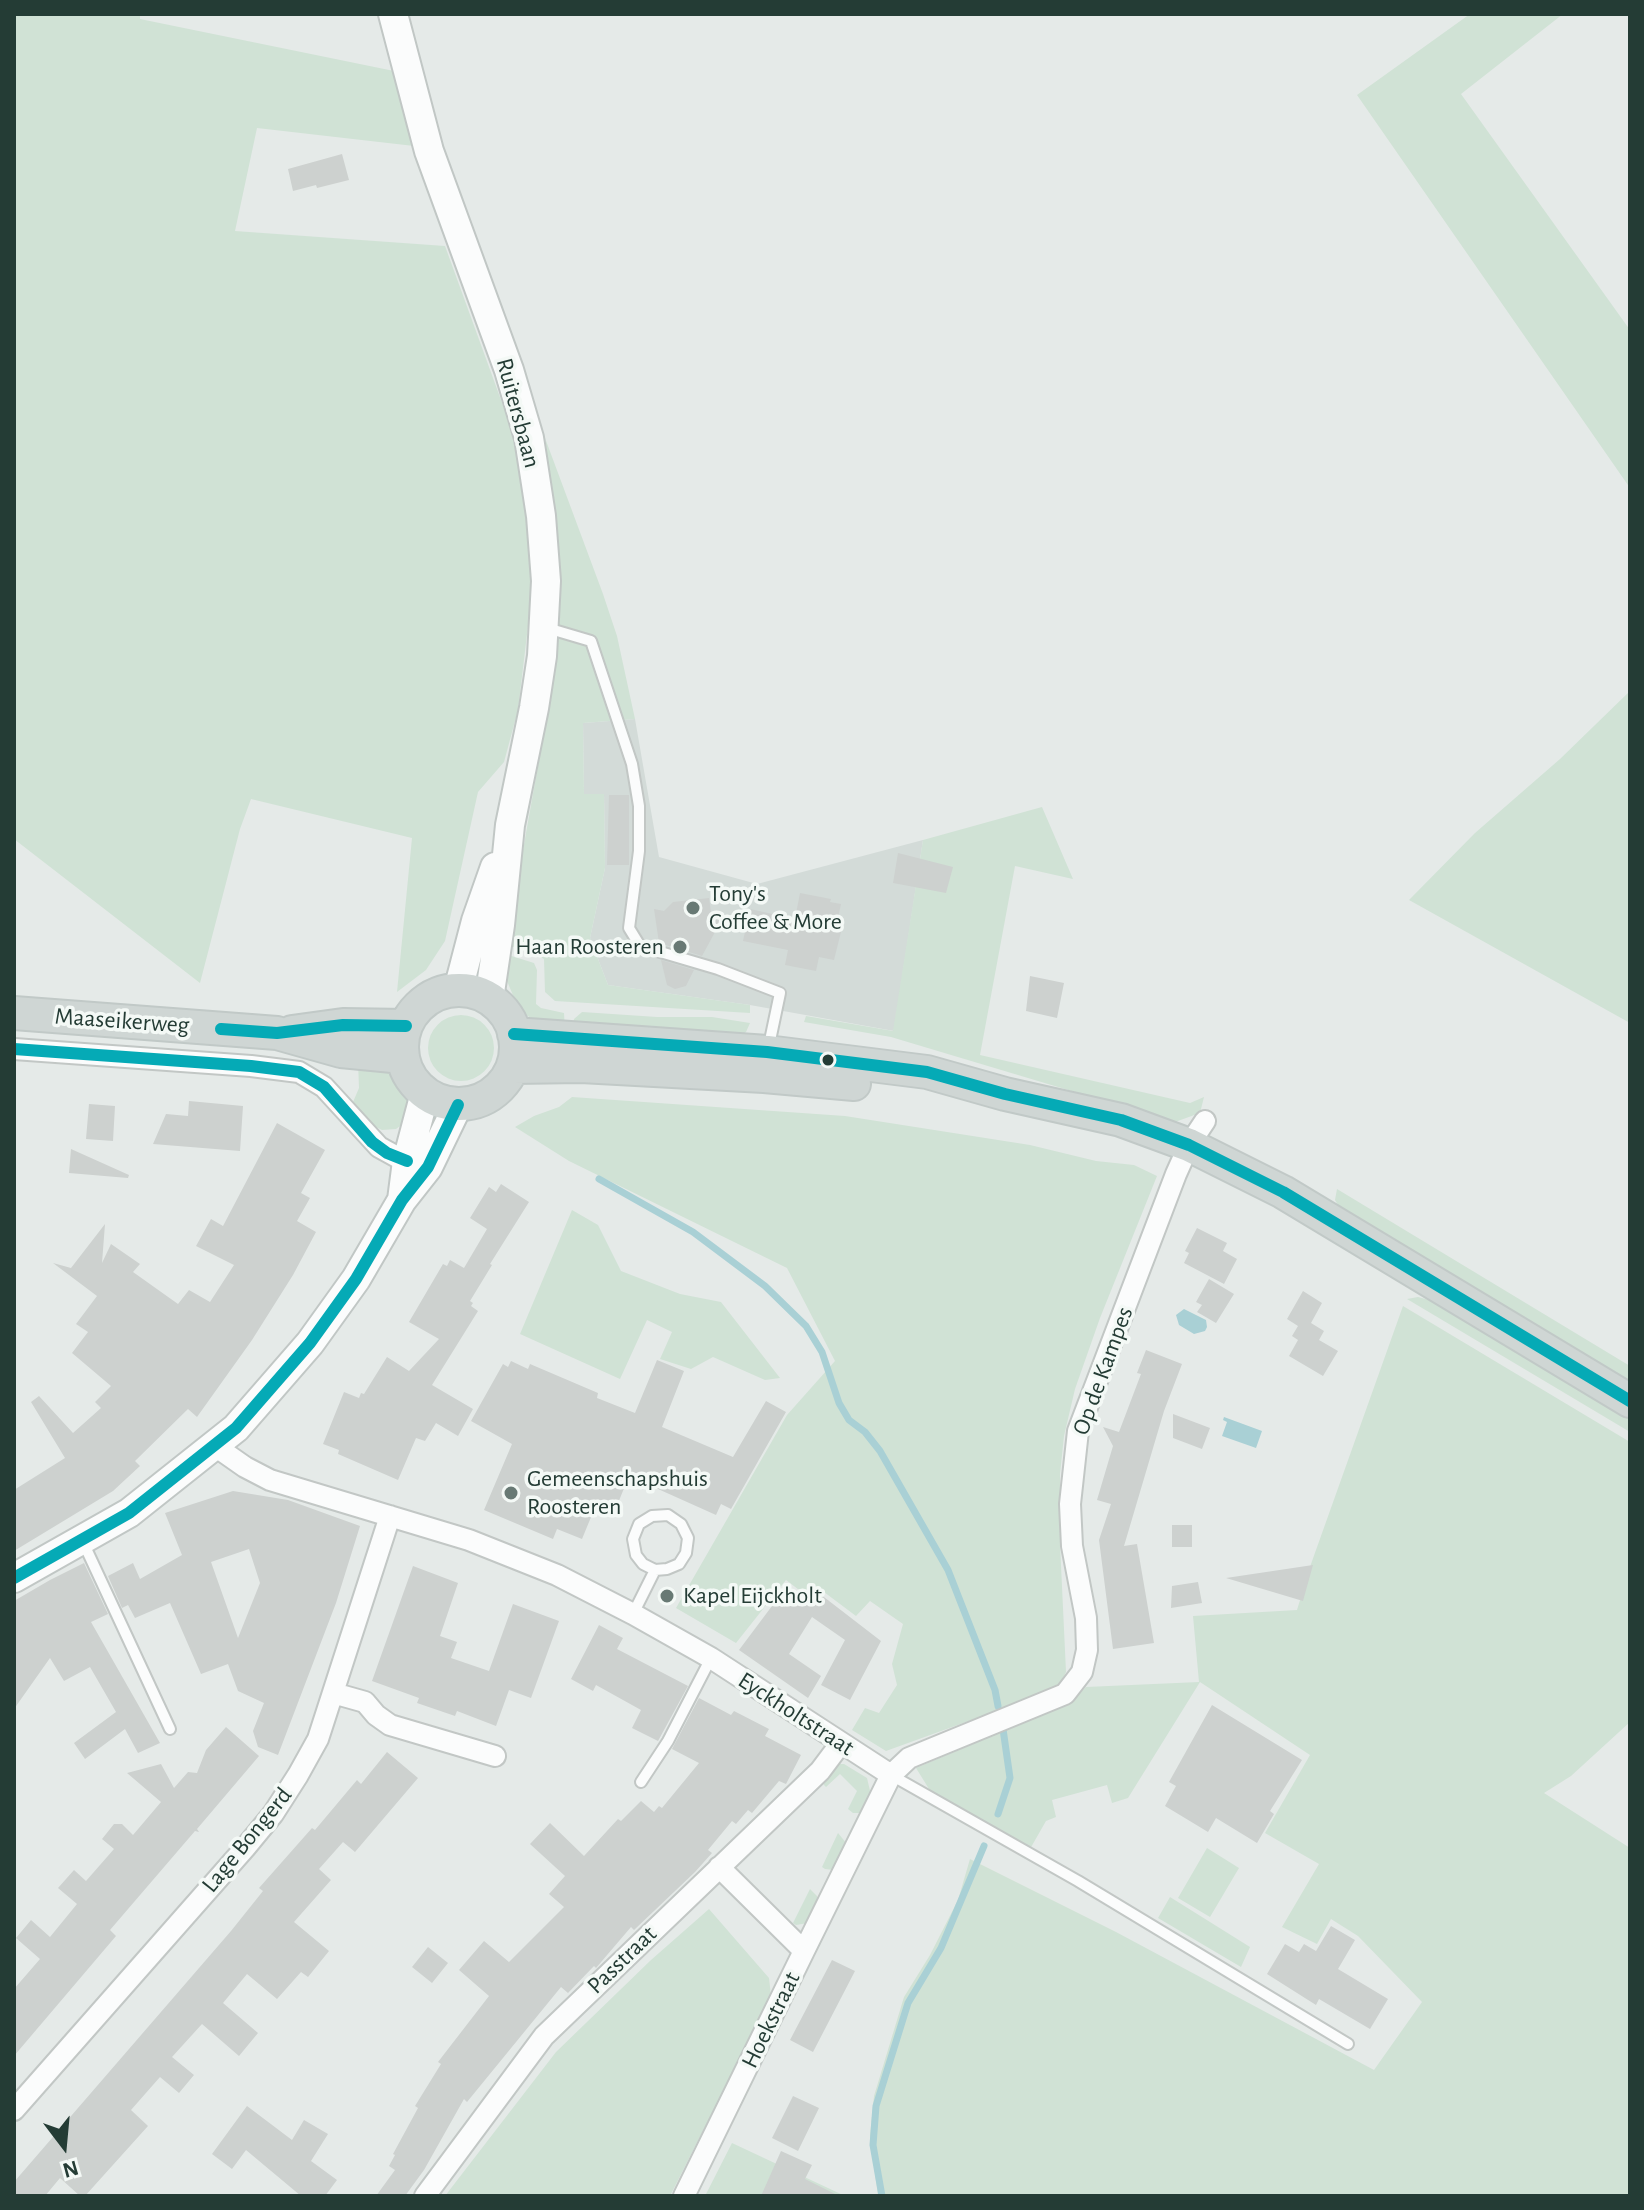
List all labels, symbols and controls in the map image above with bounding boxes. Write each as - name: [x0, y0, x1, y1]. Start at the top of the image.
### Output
- street label: Ruitersbaan: [490, 355, 546, 471]
- place label: Tony's Coffee & More: [709, 880, 842, 936]
- marker: Tony's Coffee & More: [684, 899, 702, 917]
- place label: Haan Roosteren: [515, 933, 664, 961]
- marker: Haan Roosteren: [671, 938, 689, 956]
- street label: Maaseikerweg: [54, 1002, 190, 1040]
- unlabelled marker: [820, 1052, 836, 1068]
- street label: Op de Kampes: [1067, 1303, 1139, 1439]
- place label: Gemeenschapshuis Roosteren: [527, 1465, 708, 1521]
- marker: Gemeenschapshuis Roosteren: [502, 1484, 520, 1502]
- place label: Kapel Eijckholt: [683, 1582, 822, 1610]
- marker: Kapel Eijckholt: [658, 1587, 676, 1605]
- street label: Eyckholtstraat: [733, 1666, 859, 1762]
- street label: Lage Bongerd: [196, 1781, 298, 1899]
- street label: Passtraat: [581, 1920, 663, 2000]
- street label: Hoekstraat: [735, 1967, 807, 2073]
- north arrow: [24, 2106, 104, 2186]
- text: N: [60, 2156, 81, 2182]

